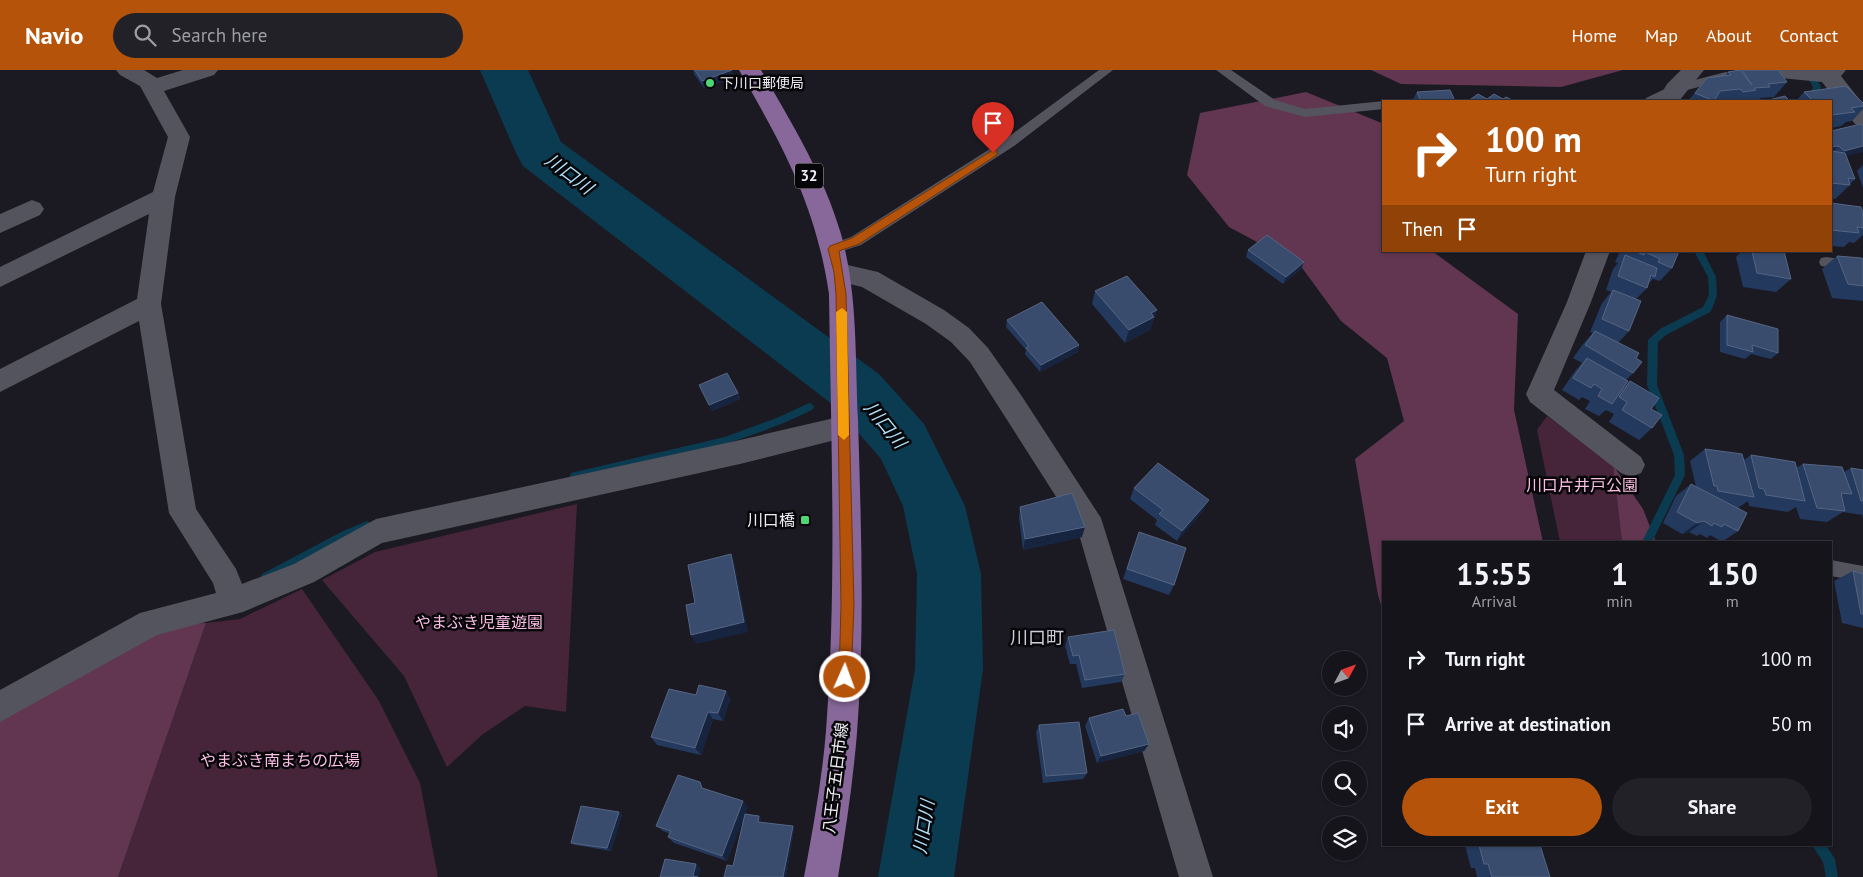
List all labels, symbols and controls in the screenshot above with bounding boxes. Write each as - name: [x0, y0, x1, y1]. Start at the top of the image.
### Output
- search box: [113, 13, 463, 58]
- text: Navio: [25, 20, 83, 51]
- icon: search: [131, 21, 159, 49]
- text: Search here: [171, 23, 267, 47]
- text: Home: [1571, 24, 1617, 47]
- text: Map: [1645, 24, 1678, 47]
- text: About: [1706, 24, 1752, 47]
- text: Contact: [1780, 24, 1838, 47]
- place label: 下川口郵便局: [720, 74, 804, 92]
- marker: 下川口郵便局: [704, 77, 716, 89]
- pin: [972, 102, 1014, 153]
- icon: arrive: [979, 109, 1007, 137]
- text: 100 m: [1485, 116, 1582, 162]
- icon: right: [1402, 120, 1467, 185]
- water label: 川口川: [541, 148, 599, 200]
- text: Turn right: [1485, 160, 1577, 188]
- road number: 32: [795, 164, 823, 188]
- icon: arrive: [1453, 215, 1481, 243]
- text: Then: [1402, 217, 1443, 241]
- water label: 川口川: [859, 396, 913, 454]
- park label: 川口片井戸公園: [1526, 475, 1638, 495]
- place label: 川口橋: [747, 510, 795, 530]
- marker: 川口橋: [799, 514, 811, 526]
- text: 15:55: [1456, 554, 1532, 593]
- text: 1: [1611, 554, 1628, 593]
- text: 150: [1707, 554, 1758, 593]
- text: Arrival: [1472, 591, 1517, 611]
- text: min: [1607, 591, 1633, 611]
- text: m: [1726, 591, 1739, 611]
- park label: やまぶき児童遊園: [415, 612, 543, 632]
- district label: 川口町: [1010, 626, 1064, 649]
- icon: right: [1402, 645, 1430, 673]
- text: Turn right: [1445, 647, 1525, 671]
- text: 100 m: [1760, 647, 1812, 671]
- position arrow: [818, 650, 870, 702]
- north arrow: [1322, 651, 1368, 696]
- map controls: [1322, 651, 1367, 861]
- button: sound: [1322, 706, 1367, 751]
- icon: arrive: [1402, 710, 1430, 738]
- text: Arrive at destination: [1445, 712, 1611, 736]
- text: 50 m: [1771, 712, 1812, 736]
- street label: 八王子五日市線: [818, 721, 852, 835]
- park label: やまぶき南まちの広場: [200, 750, 360, 770]
- button: search: [1322, 761, 1367, 806]
- button: Exit: [1402, 778, 1602, 836]
- button: Share: [1612, 778, 1812, 836]
- water label: 川口川: [908, 796, 939, 855]
- button: layers: [1322, 816, 1367, 861]

